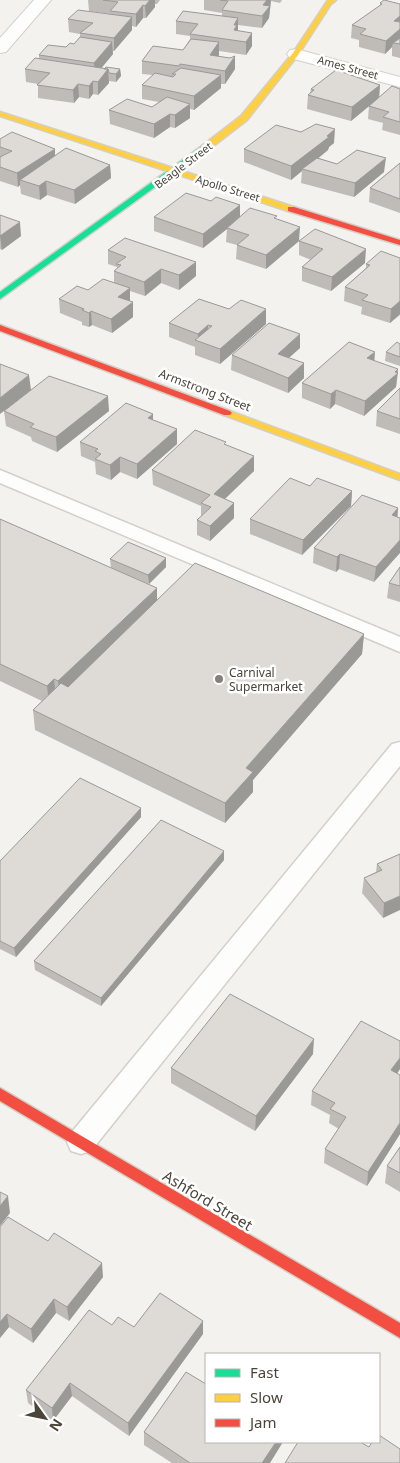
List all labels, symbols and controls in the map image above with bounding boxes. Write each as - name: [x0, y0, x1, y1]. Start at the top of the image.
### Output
- street label: Ames Street: [316, 52, 380, 82]
- street label: Beagle Street: [151, 138, 215, 192]
- street label: Apollo Street: [194, 171, 262, 205]
- street label: Armstrong Street: [157, 365, 254, 416]
- place label: Carnival Supermarket: [229, 664, 303, 695]
- marker: Carnival Supermarket: [213, 673, 225, 685]
- street label: Ashford Street: [159, 1165, 257, 1235]
- legend: [205, 1353, 380, 1443]
- text: Fast: [250, 1362, 279, 1382]
- text: Slow: [250, 1387, 283, 1407]
- north arrow: [20, 1393, 70, 1443]
- text: Jam: [248, 1412, 277, 1432]
- text: N: [45, 1415, 67, 1435]

